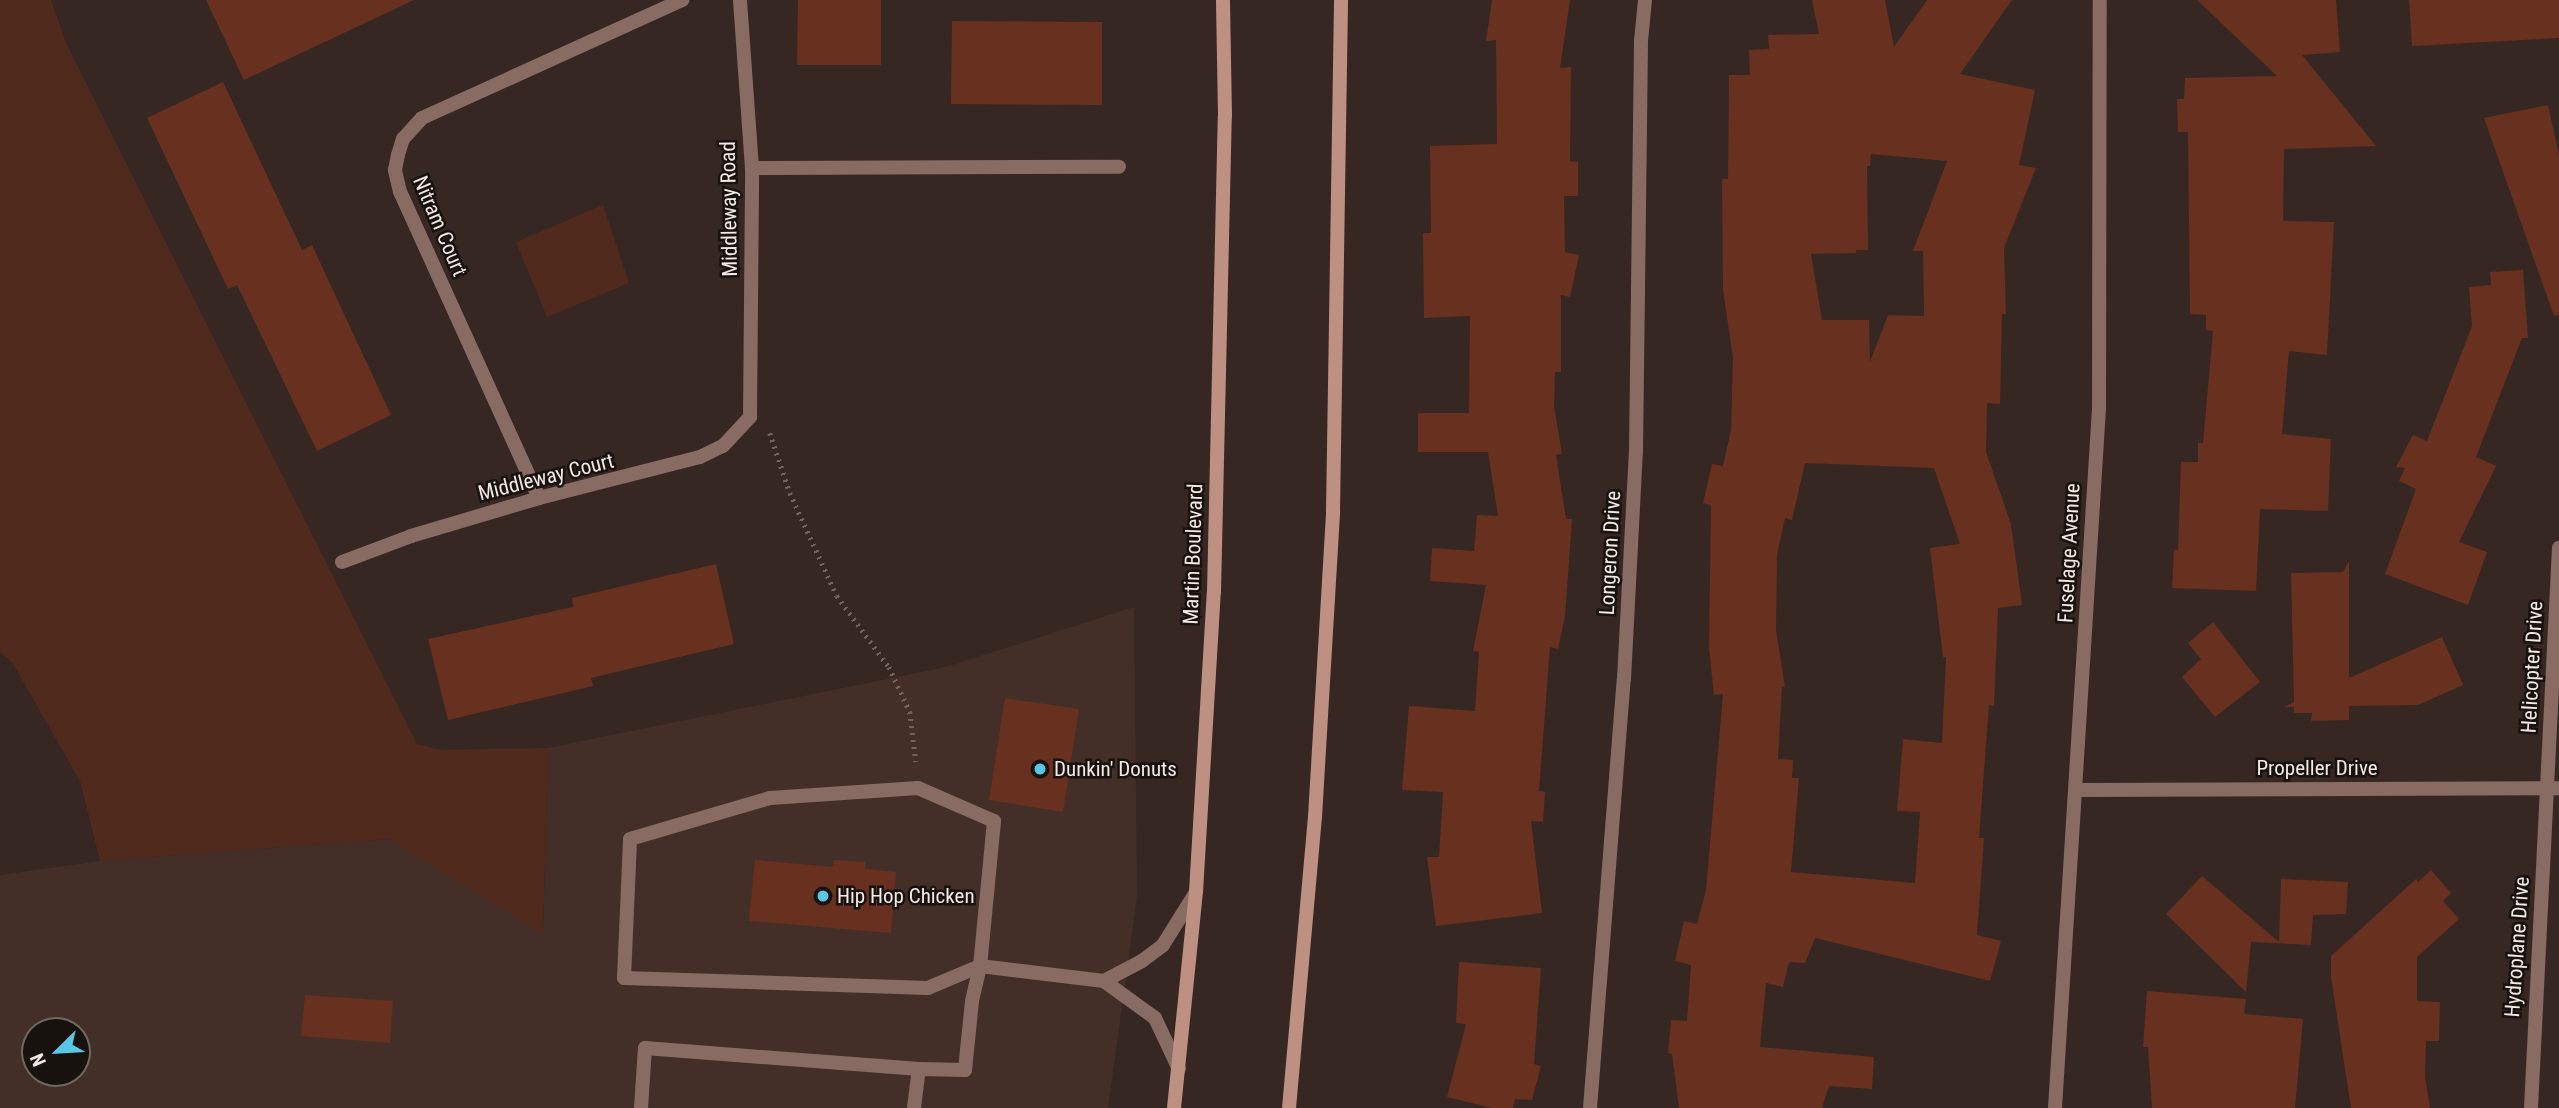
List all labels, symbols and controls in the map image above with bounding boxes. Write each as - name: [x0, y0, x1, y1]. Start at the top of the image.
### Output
- street label: Middleway Road: [715, 141, 743, 277]
- street label: Nitram Court: [408, 172, 472, 280]
- street label: Middleway Court: [476, 448, 616, 506]
- street label: Martin Boulevard: [1178, 483, 1208, 625]
- street label: Fuselage Avenue: [2053, 483, 2085, 623]
- street label: Longeron Drive: [1594, 490, 1626, 616]
- street label: Helicopter Drive: [2516, 600, 2548, 734]
- street label: Propeller Drive: [2256, 755, 2378, 781]
- place label: Dunkin' Donuts: [1054, 756, 1177, 782]
- marker: Dunkin' Donuts: [1032, 761, 1048, 777]
- street label: Hydroplane Drive: [2500, 876, 2534, 1018]
- place label: Hip Hop Chicken: [837, 883, 975, 909]
- marker: Hip Hop Chicken: [815, 888, 831, 904]
- north arrow: [21, 1017, 91, 1087]
- text: N: [25, 1050, 51, 1070]

